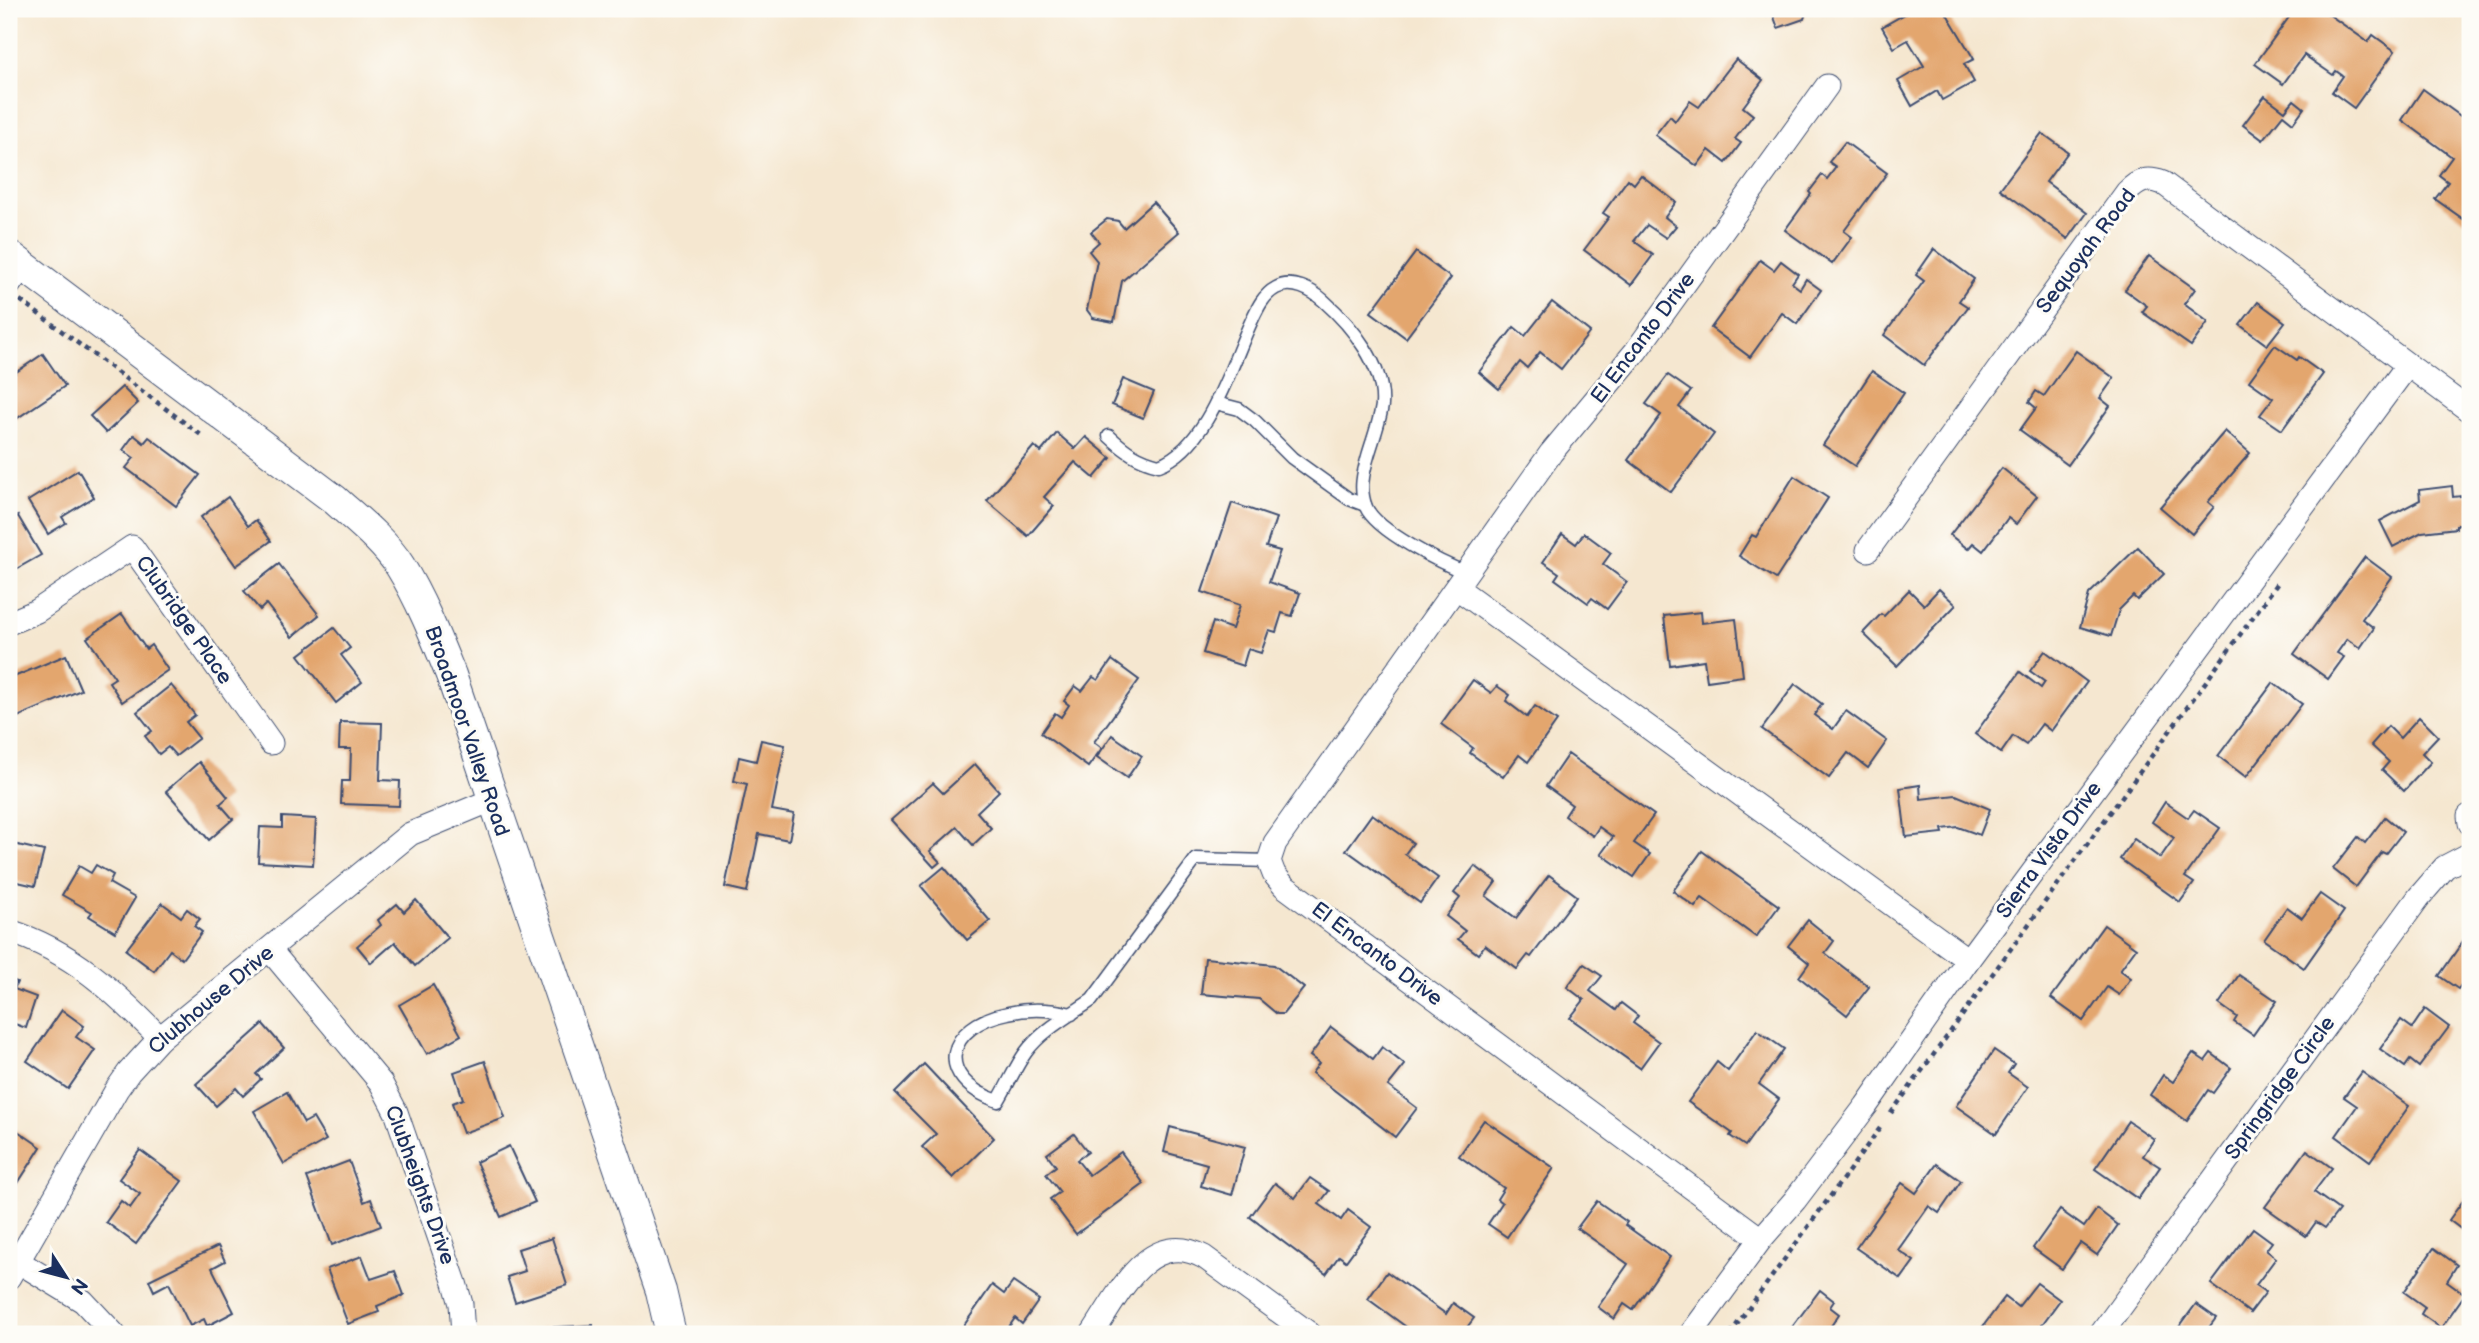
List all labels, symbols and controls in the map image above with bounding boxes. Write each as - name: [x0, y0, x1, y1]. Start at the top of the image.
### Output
- street label: Sequoyah Road: [2031, 184, 2141, 318]
- street label: El Encanto Drive: [1586, 268, 1700, 408]
- street label: Clubridge Place: [130, 551, 238, 689]
- street label: Broadmoor Valley Road: [419, 623, 515, 839]
- street label: Sierra Vista Drive: [1991, 777, 2107, 923]
- street label: El Encanto Drive: [1307, 897, 1447, 1011]
- street label: Clubhouse Drive: [143, 940, 279, 1060]
- street label: Springridge Circle: [2220, 1011, 2340, 1165]
- street label: Clubheights Drive: [380, 1102, 460, 1268]
- north arrow: [32, 1242, 102, 1312]
- text: N: [65, 1274, 92, 1299]

